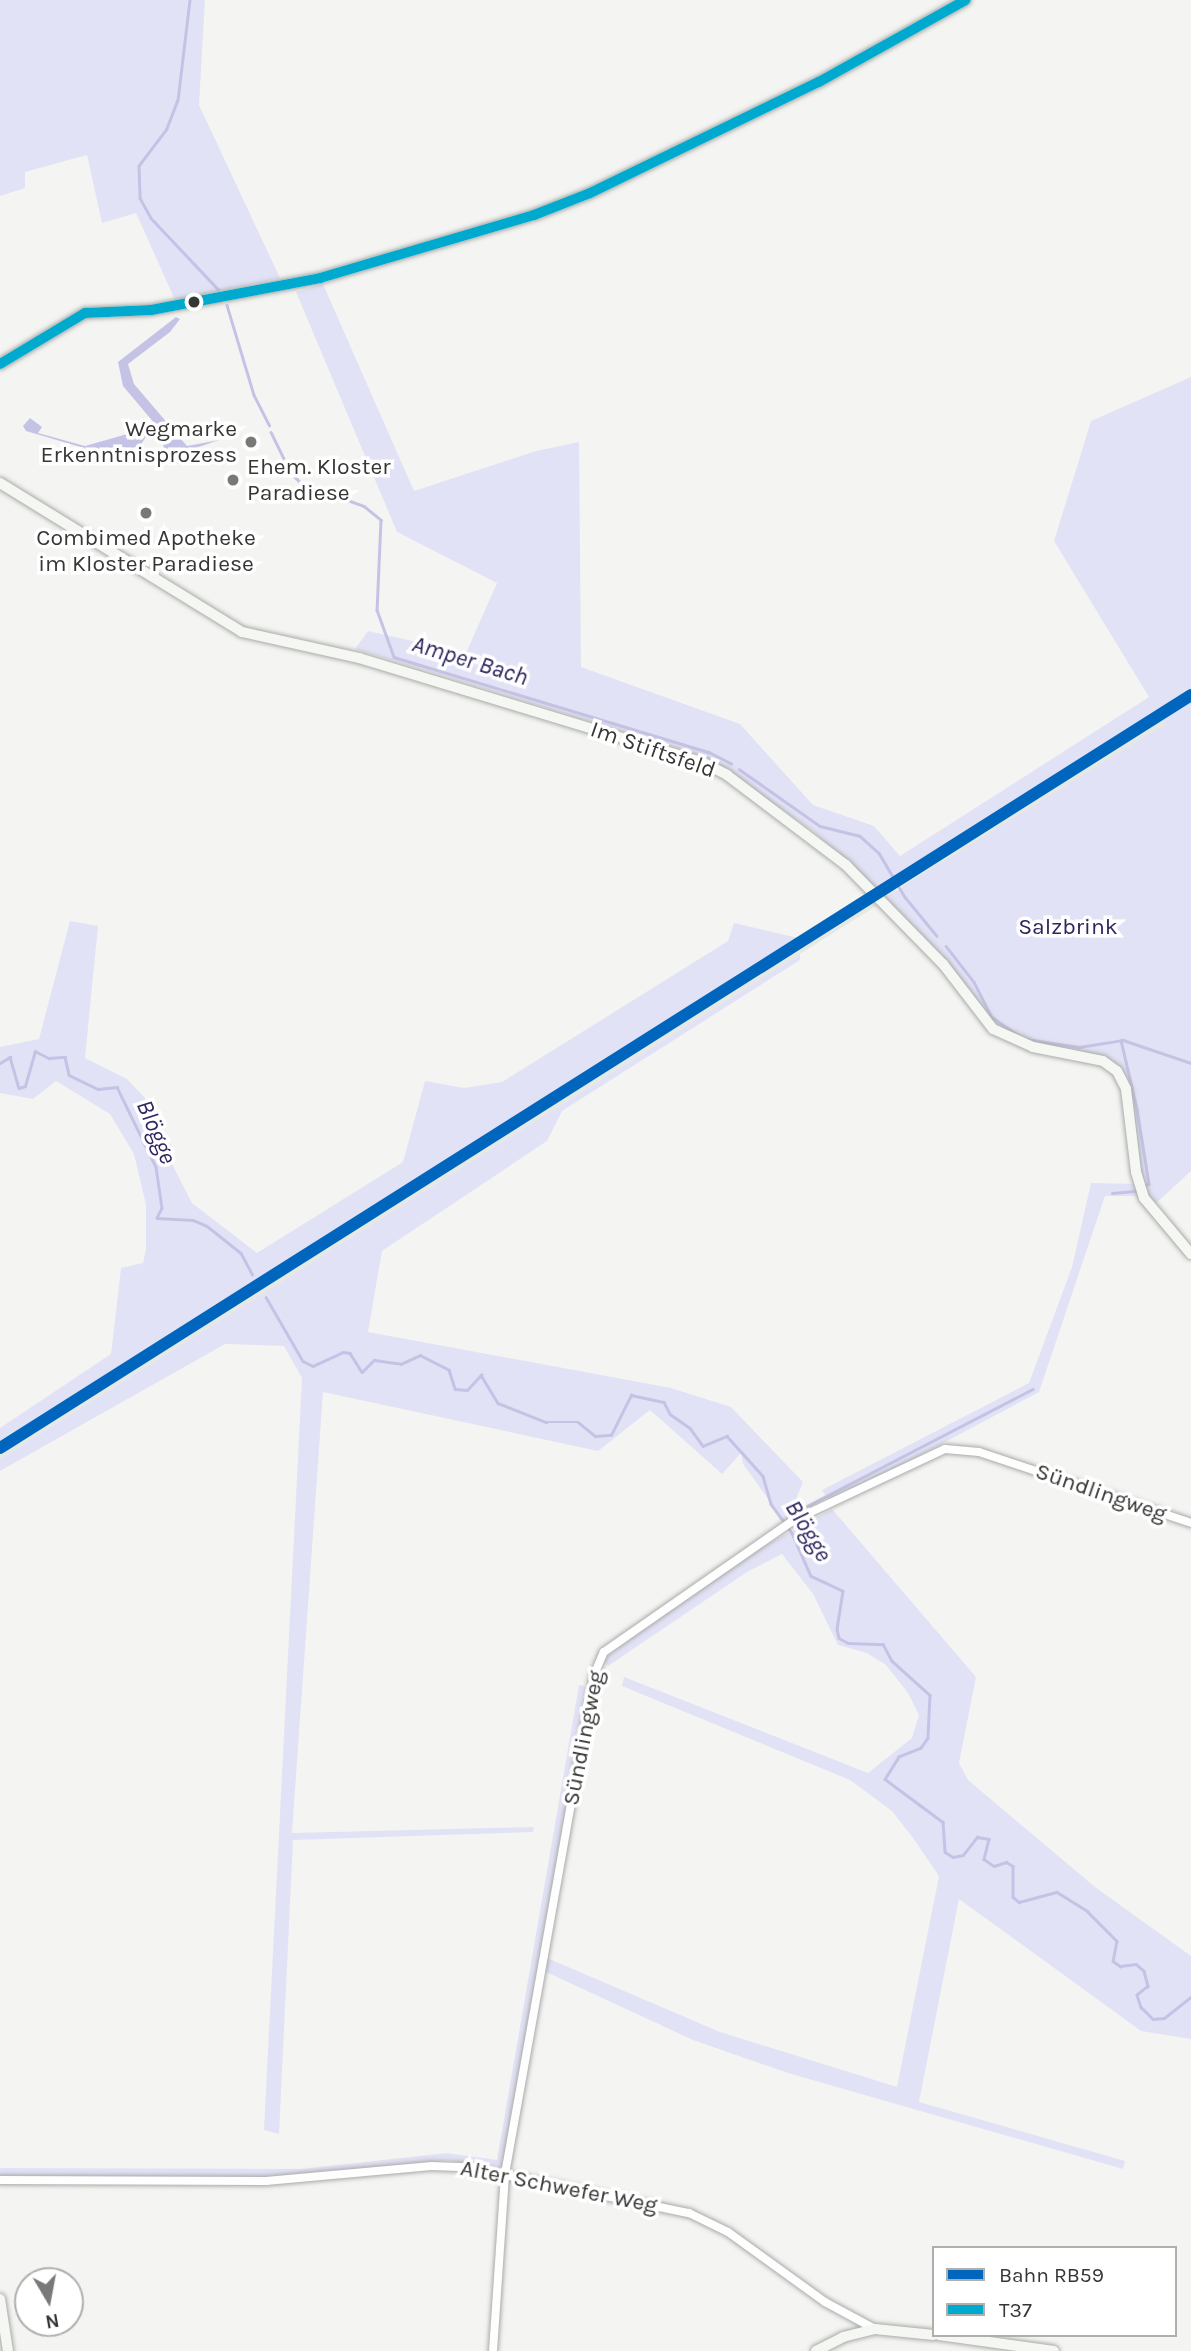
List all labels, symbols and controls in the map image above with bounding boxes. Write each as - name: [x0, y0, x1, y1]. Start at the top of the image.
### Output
- unlabelled marker: [187, 295, 201, 309]
- place label: Wegmarke Erkenntnisprozess: [41, 415, 237, 469]
- marker: Wegmarke Erkenntnisprozess: [243, 434, 259, 450]
- place label: Ehem. Kloster Paradiese: [247, 453, 391, 507]
- marker: Ehem. Kloster Paradiese: [225, 472, 241, 488]
- marker: Combimed Apotheke im Kloster Paradiese: [138, 505, 154, 521]
- place label: Combimed Apotheke im Kloster Paradiese: [36, 524, 256, 578]
- water label: Amper Bach: [409, 630, 531, 692]
- street label: Im Stiftsfeld: [587, 716, 719, 784]
- park label: Salzbrink: [1018, 913, 1118, 941]
- water label: Blögge: [130, 1096, 182, 1168]
- street label: Sündlingweg: [1032, 1458, 1170, 1528]
- water label: Blögge: [778, 1495, 838, 1567]
- street label: Sündlingweg: [557, 1668, 611, 1808]
- street label: Alter Schwefer Weg: [458, 2154, 660, 2220]
- legend: [932, 2246, 1177, 2337]
- text: Bahn RB59: [999, 2263, 1104, 2287]
- north arrow: [14, 2267, 84, 2337]
- text: T37: [999, 2298, 1032, 2322]
- text: N: [44, 2309, 61, 2333]

